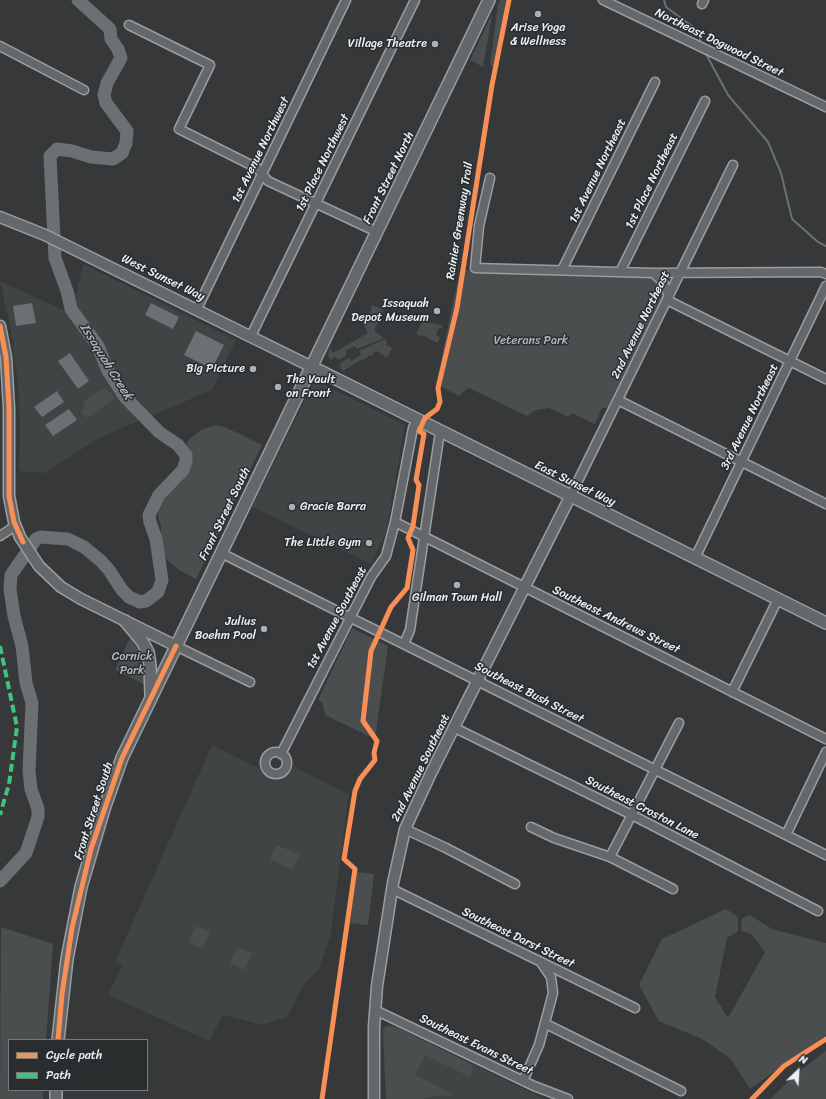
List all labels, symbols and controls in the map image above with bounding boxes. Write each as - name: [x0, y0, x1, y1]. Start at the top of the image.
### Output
- street label: Northeast Dogwood Street: [653, 6, 785, 80]
- marker: Arise Yoga & Wellness: [533, 9, 543, 19]
- place label: Arise Yoga & Wellness: [510, 21, 566, 49]
- place label: Village Theatre: [348, 37, 427, 51]
- marker: Village Theatre: [430, 39, 440, 49]
- street label: 1st Avenue Northwest: [229, 95, 293, 205]
- street label: 1st Place Northwest: [293, 112, 353, 214]
- street label: 1st Avenue Northeast: [566, 116, 630, 226]
- street label: Front Street North: [360, 130, 418, 226]
- street label: 1st Place Northeast: [623, 131, 681, 231]
- street label: Rainier Greenway Trail: [444, 161, 476, 281]
- street label: West Sunset Way: [119, 252, 207, 304]
- street label: 2nd Avenue Northeast: [609, 269, 673, 381]
- place label: Issaquah Depot Museum: [351, 297, 429, 325]
- marker: Issaquah Depot Museum: [432, 306, 442, 316]
- water label: Issaquah Creek: [76, 321, 136, 403]
- park label: Veterans Park: [494, 334, 568, 348]
- place label: Big Picture: [186, 362, 245, 376]
- street label: 3rd Avenue Northeast: [718, 362, 782, 472]
- marker: Big Picture: [248, 364, 258, 374]
- place label: The Vault on Front: [286, 373, 336, 401]
- marker: The Vault on Front: [273, 382, 283, 392]
- street label: East Sunset Way: [532, 458, 618, 510]
- street label: Front Street South: [196, 465, 254, 563]
- place label: Gracie Barra: [300, 500, 366, 514]
- marker: Gracie Barra: [287, 502, 297, 512]
- place label: The Little Gym: [284, 536, 361, 550]
- marker: The Little Gym: [364, 538, 374, 548]
- street label: 1st Avenue Southeast: [304, 564, 370, 672]
- marker: Gilman Town Hall: [452, 580, 462, 590]
- street label: Southeast Andrews Street: [550, 583, 682, 657]
- place label: Gilman Town Hall: [412, 591, 502, 605]
- place label: Julius Boehm Pool: [195, 615, 256, 643]
- marker: Julius Boehm Pool: [259, 624, 269, 634]
- park label: Cornick Park: [112, 650, 152, 678]
- street label: Southeast Bush Street: [472, 659, 586, 727]
- street label: 2nd Avenue Southeast: [389, 712, 453, 824]
- street label: Front Street South: [71, 760, 117, 862]
- street label: Southeast Croston Lane: [583, 773, 701, 843]
- street label: Southeast Darst Street: [459, 905, 577, 971]
- street label: Southeast Evans Street: [417, 1011, 535, 1079]
- legend: [8, 1039, 148, 1091]
- text: Cycle path: [46, 1044, 102, 1066]
- text: N: [796, 1049, 811, 1070]
- north arrow: [778, 1051, 818, 1091]
- text: Path: [46, 1064, 71, 1086]

